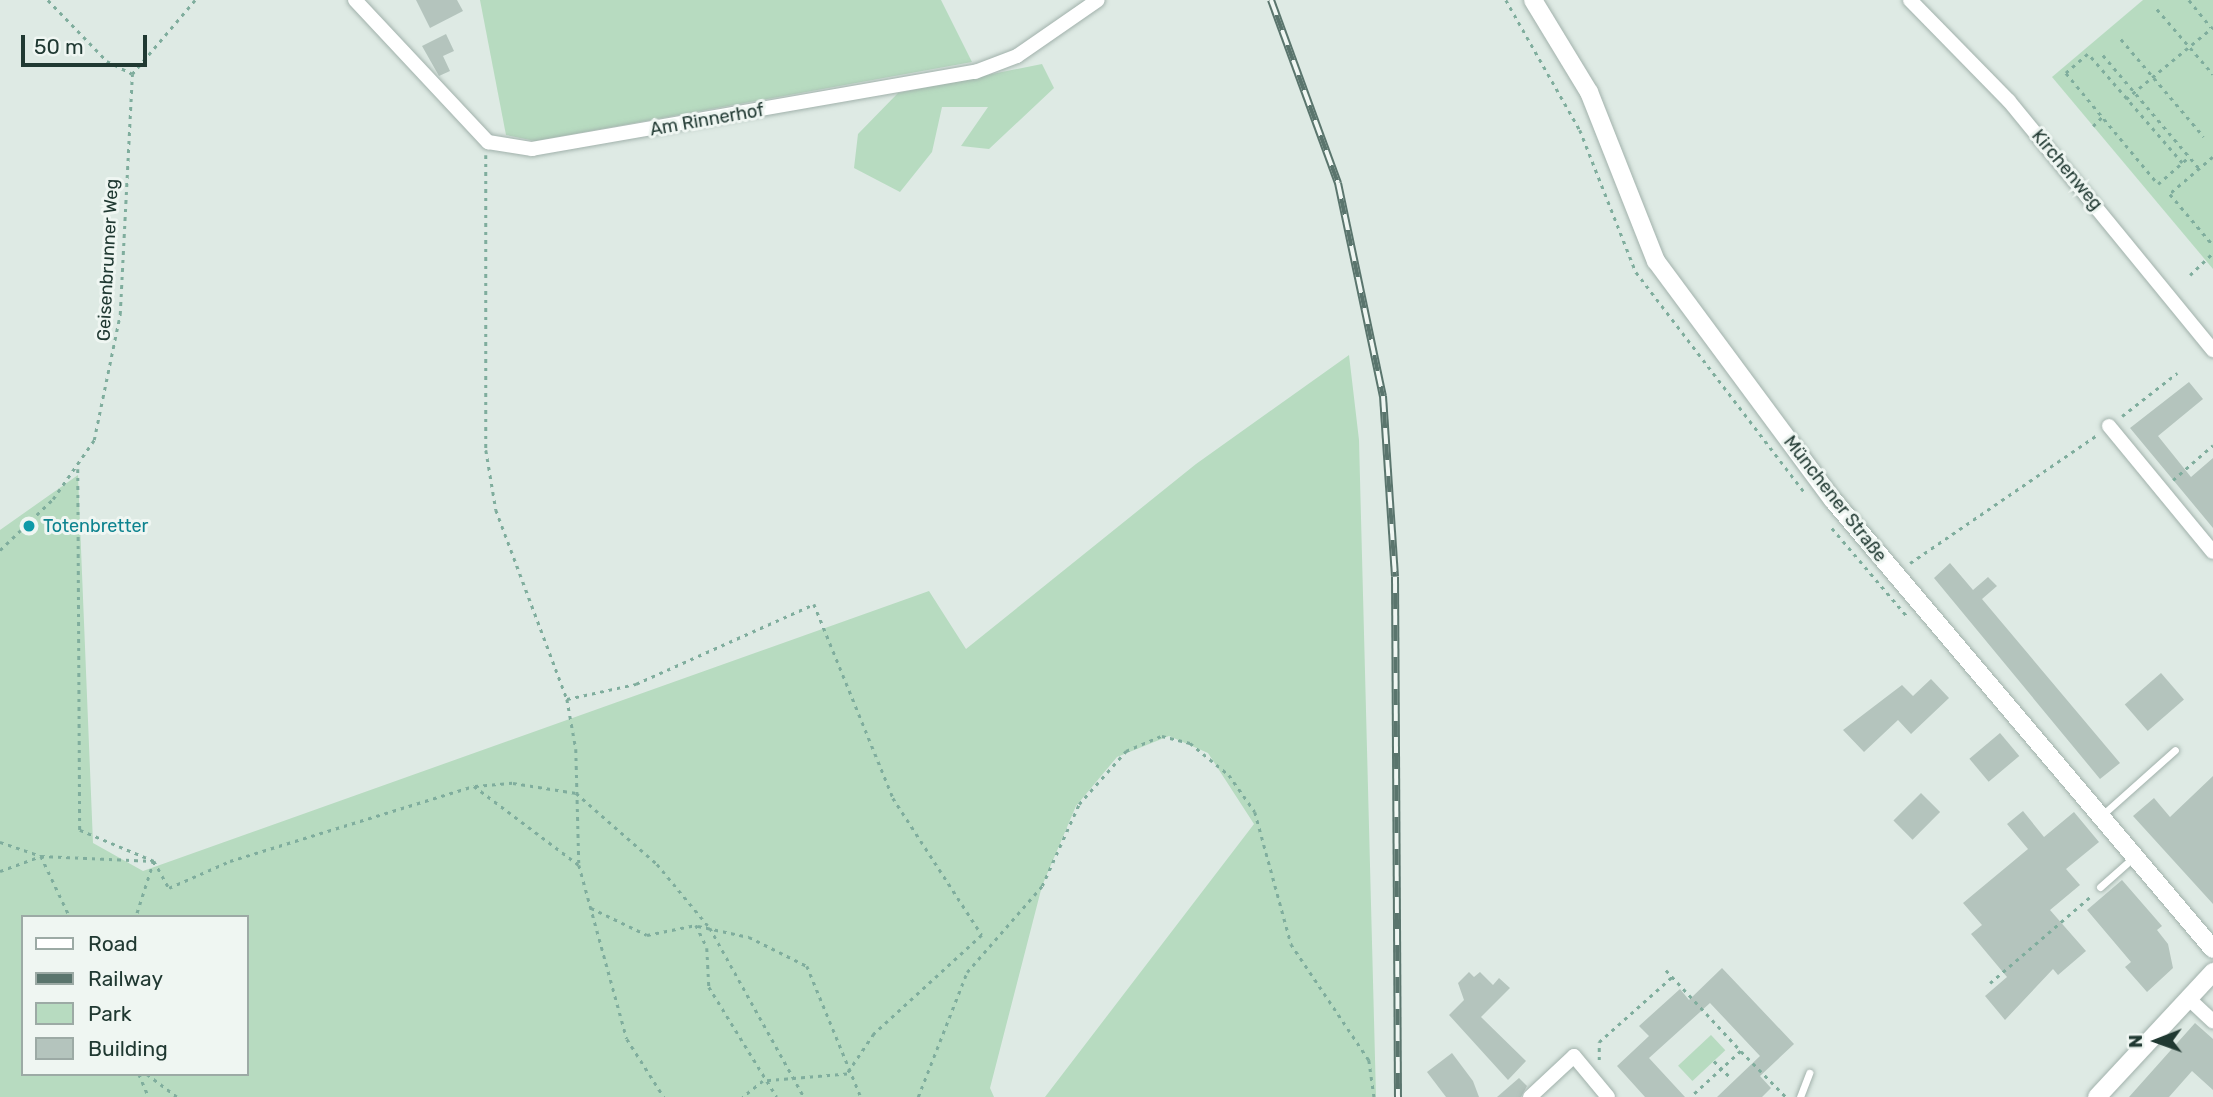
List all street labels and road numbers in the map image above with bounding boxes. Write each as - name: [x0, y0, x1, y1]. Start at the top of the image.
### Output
- street label: Am Rinnerhof: [648, 99, 766, 141]
- street label: Kirchenweg: [2027, 125, 2107, 215]
- street label: Geisenbrunner Weg: [93, 178, 123, 342]
- street label: Münchener Straße: [1779, 431, 1891, 567]

